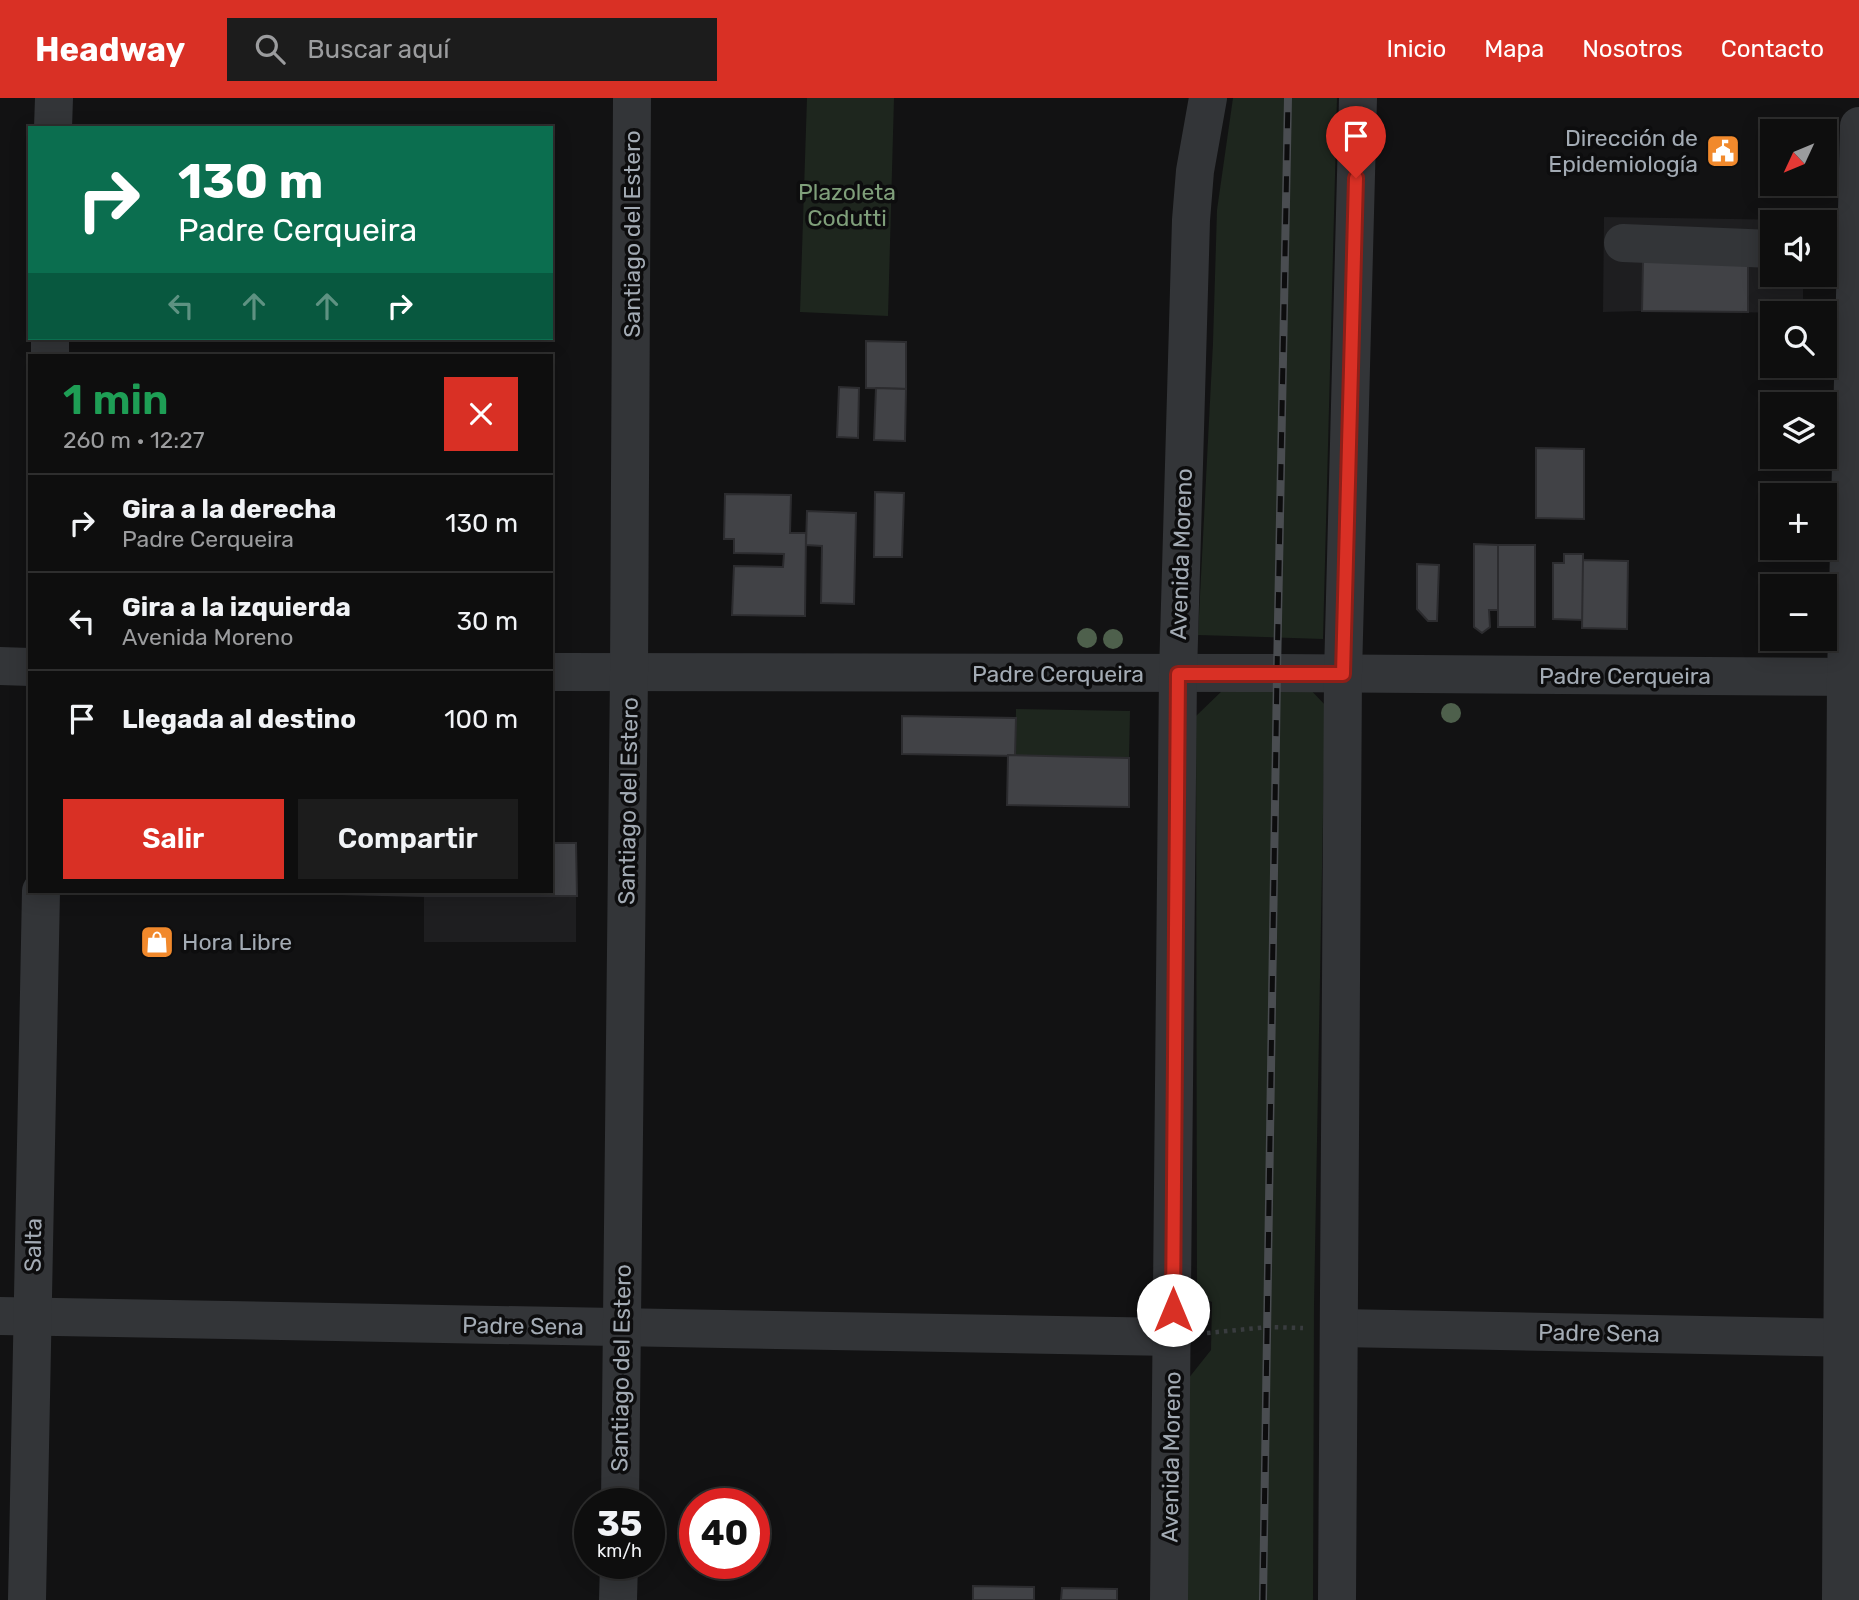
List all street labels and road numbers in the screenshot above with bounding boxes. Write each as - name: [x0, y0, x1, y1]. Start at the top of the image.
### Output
- street label: Santiago del Estero: [618, 130, 646, 338]
- street label: Avenida Moreno: [1164, 468, 1198, 640]
- street label: Padre Cerqueira: [972, 660, 1144, 688]
- street label: Padre Cerqueira: [1539, 662, 1711, 690]
- street label: Santiago del Estero: [612, 697, 644, 905]
- street label: Salta: [19, 1218, 47, 1272]
- street label: Santiago del Estero: [605, 1264, 637, 1472]
- street label: Padre Sena: [462, 1311, 584, 1341]
- street label: Padre Sena: [1538, 1318, 1660, 1348]
- street label: Avenida Moreno: [1156, 1371, 1186, 1543]

